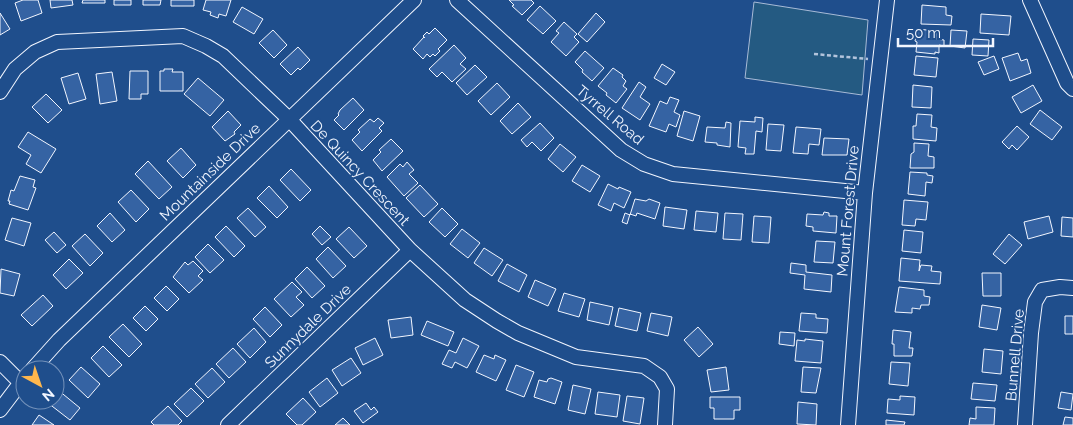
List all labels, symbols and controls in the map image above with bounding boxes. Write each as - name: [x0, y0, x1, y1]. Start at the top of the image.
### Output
- scale bar: [898, 15, 993, 47]
- text: 50 m: [906, 24, 941, 42]
- street label: Tyrrell Road: [573, 82, 647, 148]
- street label: De Quincy Crescent: [307, 117, 413, 229]
- street label: Mountainside Drive: [156, 119, 264, 225]
- street label: Mount Forest Drive: [833, 145, 863, 277]
- street label: Sunnydale Drive: [261, 280, 355, 372]
- street label: Bunnell Drive: [1002, 308, 1028, 402]
- north arrow: [15, 360, 65, 410]
- text: N: [39, 385, 58, 405]

